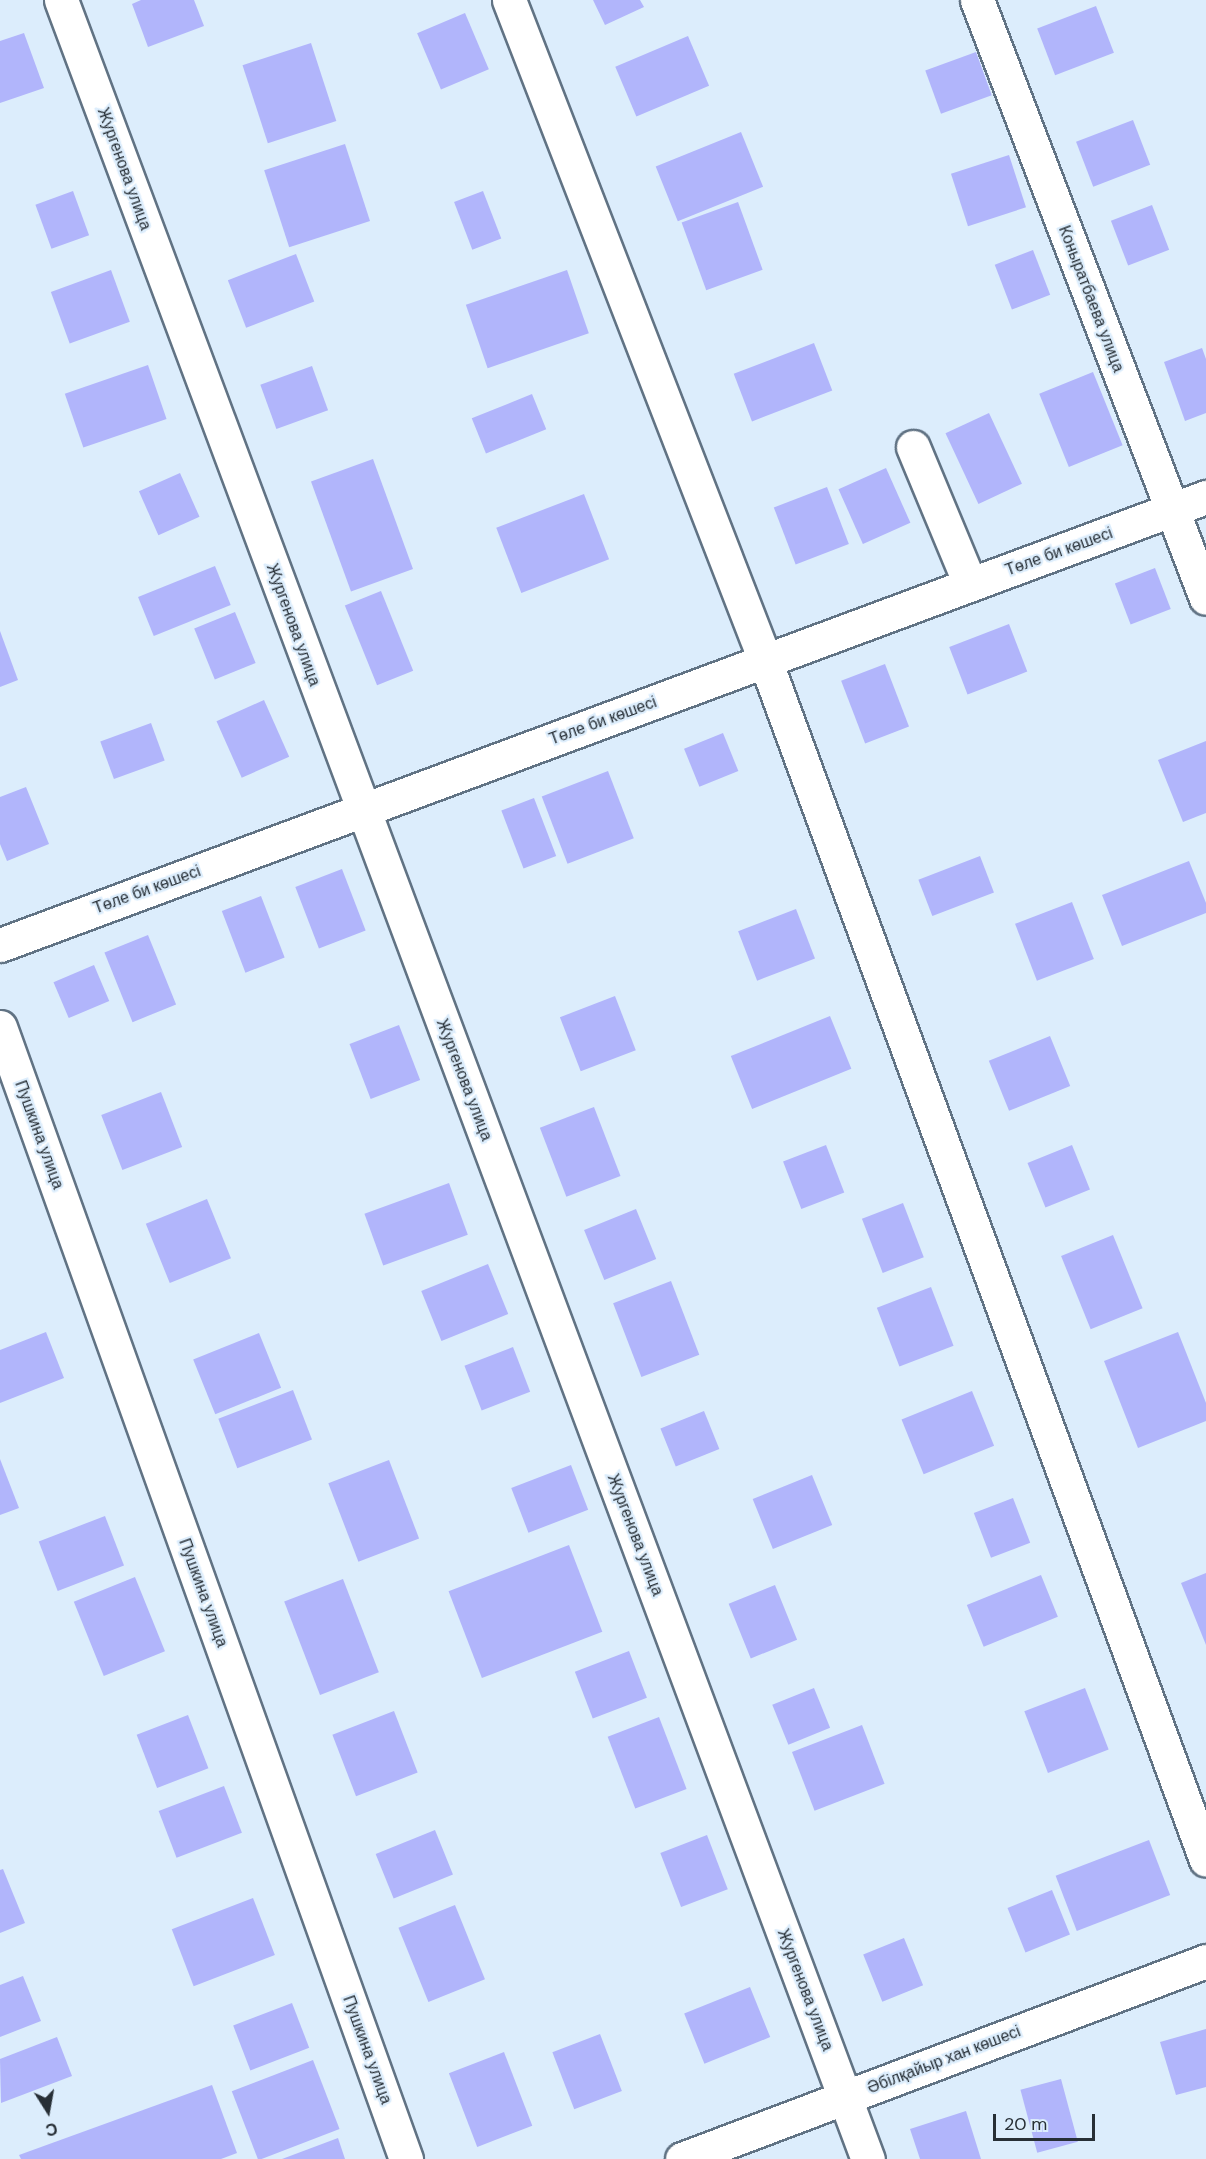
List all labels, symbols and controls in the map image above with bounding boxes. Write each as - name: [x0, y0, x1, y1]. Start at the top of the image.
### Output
- street label: Жургенова улица: [93, 105, 155, 233]
- street label: Коныратбаева улица: [1054, 223, 1128, 375]
- street label: Төле би көшесі: [1003, 524, 1115, 580]
- street label: Жургенова улица: [262, 561, 324, 689]
- street label: Төле би көшесі: [547, 693, 659, 749]
- street label: Төле би көшесі: [91, 862, 203, 918]
- street label: Жургенова улица: [432, 1016, 496, 1144]
- street label: Пушкина улица: [10, 1078, 68, 1192]
- street label: Жургенова улица: [603, 1471, 667, 1599]
- street label: Пушкина улица: [174, 1536, 232, 1650]
- street label: Жургенова улица: [773, 1926, 837, 2054]
- street label: Пушкина улица: [338, 1993, 396, 2107]
- street label: Әбілқайыр хан көшесі: [865, 2022, 1023, 2098]
- north arrow: [18, 2081, 78, 2141]
- scale bar: [996, 2102, 1098, 2140]
- text: 20 m: [1004, 2112, 1047, 2136]
- text: С: [44, 2118, 59, 2141]

